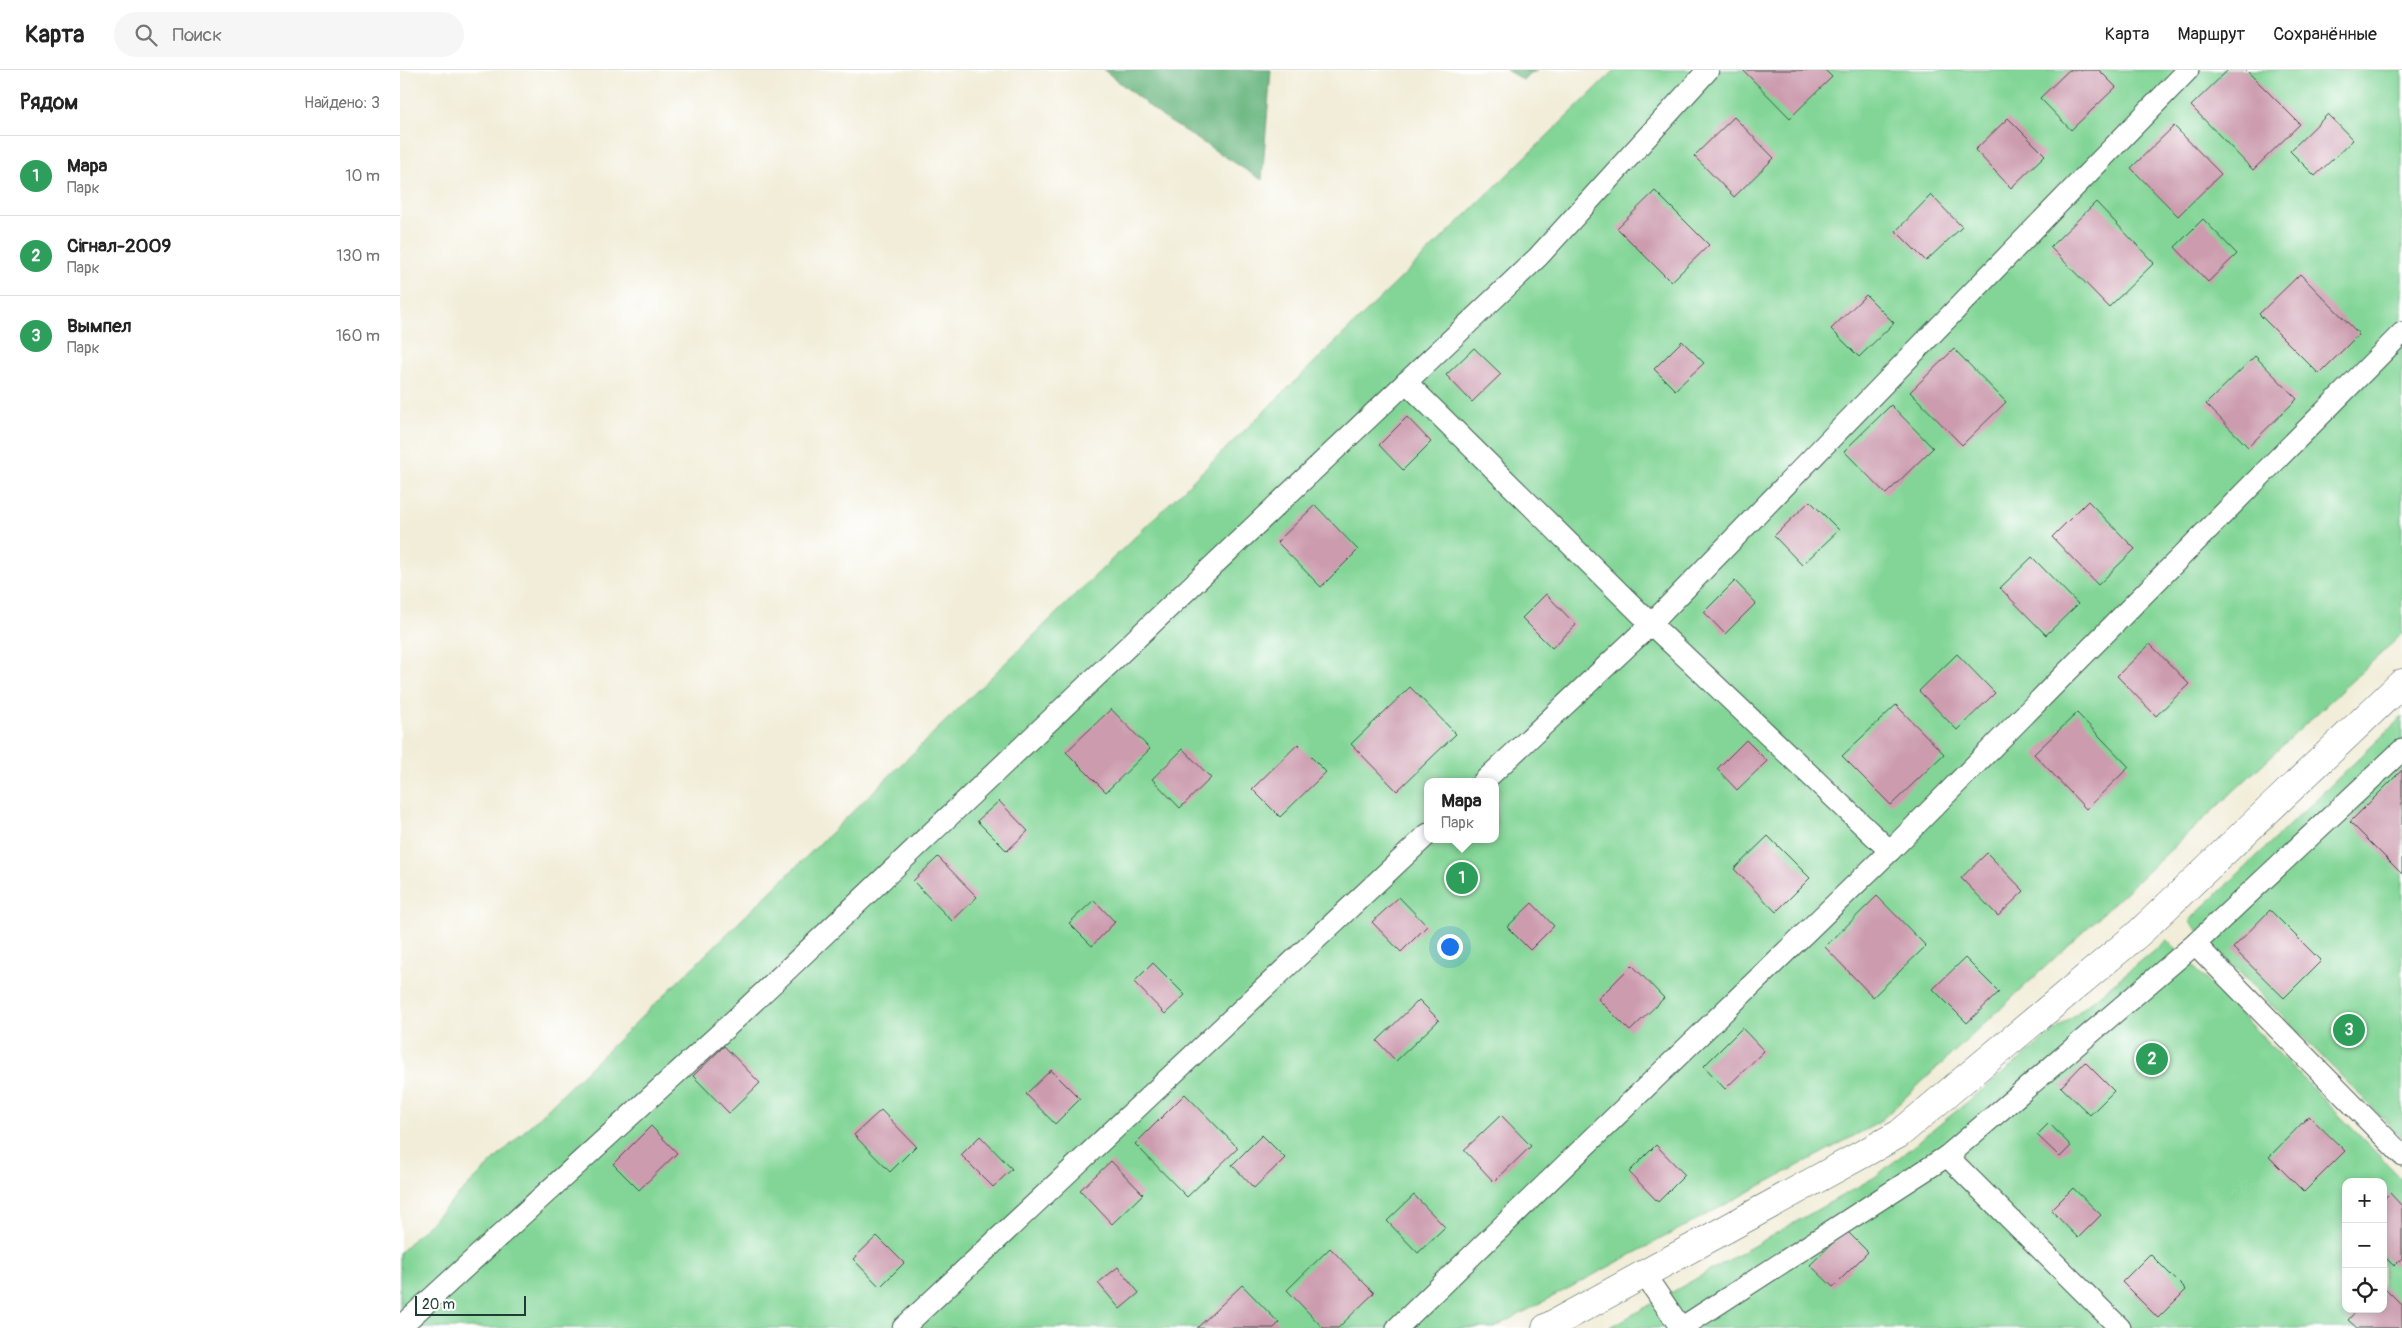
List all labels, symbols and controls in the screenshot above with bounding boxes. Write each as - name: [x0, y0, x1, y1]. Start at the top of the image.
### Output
- search box: [114, 12, 464, 57]
- text: Карта: [25, 20, 84, 49]
- icon: search: [132, 21, 160, 49]
- text: Поиск: [172, 23, 222, 47]
- text: Карта: [2105, 23, 2149, 46]
- text: Маршрут: [2177, 23, 2245, 46]
- text: Сохранённые: [2273, 23, 2377, 46]
- text: Рядом: [20, 89, 78, 116]
- text: Найдено: 3: [304, 93, 380, 113]
- text: Мара: [67, 154, 107, 178]
- text: 1: [33, 166, 39, 186]
- text: 10 m: [345, 166, 380, 186]
- text: Парк: [67, 178, 100, 198]
- text: Сігнал-2009: [67, 234, 171, 258]
- text: 2: [32, 246, 40, 266]
- text: 130 m: [336, 246, 380, 266]
- text: Парк: [67, 258, 100, 278]
- text: Вымпел: [67, 314, 132, 338]
- text: 3: [32, 326, 40, 346]
- text: 160 m: [336, 326, 380, 346]
- text: Парк: [67, 338, 100, 358]
- popup: [1424, 778, 1499, 843]
- text: Мара: [1441, 789, 1482, 813]
- text: Парк: [1441, 813, 1474, 833]
- pin: 1: [1446, 859, 1478, 897]
- your location: [1437, 934, 1463, 960]
- pin: 3: [2333, 1011, 2365, 1049]
- pin: 2: [2136, 1040, 2168, 1078]
- map controls: [2342, 1178, 2387, 1313]
- button: +: [2342, 1178, 2387, 1223]
- button: −: [2342, 1223, 2387, 1268]
- button: locate: [2342, 1268, 2387, 1313]
- scale bar: [415, 1293, 526, 1316]
- text: 20 m: [422, 1296, 455, 1313]

